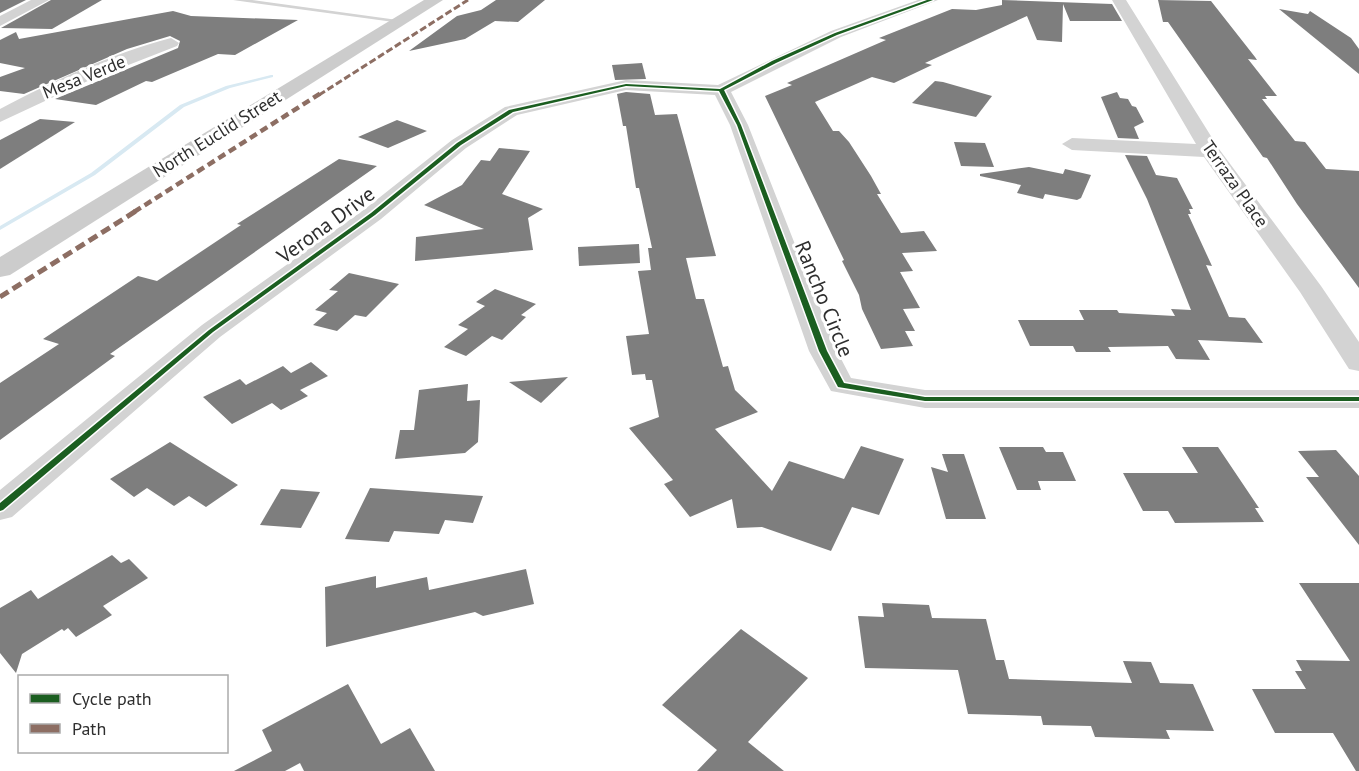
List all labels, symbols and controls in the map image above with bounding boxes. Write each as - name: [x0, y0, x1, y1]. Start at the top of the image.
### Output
- street label: Mesa Verde: [39, 49, 129, 104]
- street label: North Euclid Street: [148, 85, 285, 182]
- street label: Terraza Place: [1197, 136, 1274, 232]
- street label: Verona Drive: [271, 180, 380, 270]
- street label: Rancho Circle: [789, 237, 860, 361]
- legend: [18, 675, 228, 753]
- text: Cycle path: [72, 687, 152, 710]
- text: Path: [72, 717, 106, 740]

